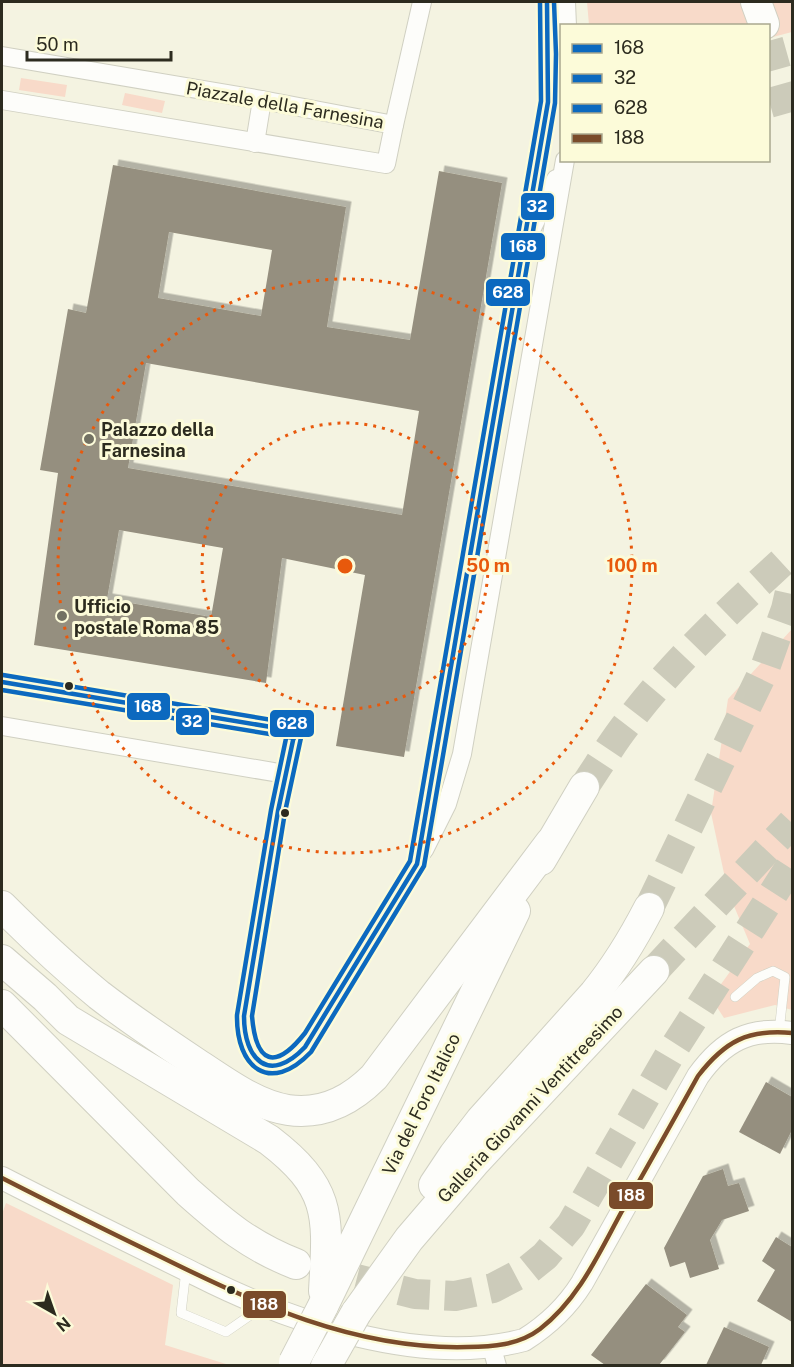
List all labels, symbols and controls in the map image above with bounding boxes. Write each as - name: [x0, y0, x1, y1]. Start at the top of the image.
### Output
- scale bar: [27, 24, 171, 62]
- legend: [560, 24, 770, 162]
- text: 50 m: [36, 34, 79, 55]
- text: 168: [614, 37, 644, 58]
- text: 32: [614, 67, 636, 88]
- street label: Piazzale della Farnesina: [184, 77, 386, 133]
- text: 628: [614, 97, 648, 118]
- text: 188: [614, 127, 645, 148]
- line badge: 32: [520, 192, 555, 221]
- text: 32: [527, 197, 547, 216]
- line badge: 168: [500, 232, 546, 261]
- text: 168: [509, 237, 537, 256]
- line badge: 628: [485, 278, 531, 307]
- text: 628: [492, 283, 524, 302]
- place label: Palazzo della Farnesina: [101, 419, 214, 461]
- marker: Palazzo della Farnesina: [82, 432, 96, 446]
- text: 50 m: [466, 555, 510, 576]
- text: 100 m: [606, 555, 658, 576]
- centre of rings: [335, 556, 355, 576]
- place label: Ufficio postale Roma 85: [74, 596, 219, 638]
- marker: Ufficio postale Roma 85: [55, 609, 69, 623]
- unlabelled marker: [63, 680, 75, 692]
- line badge: 168: [126, 692, 171, 721]
- text: 168: [134, 697, 162, 716]
- line badge: 32: [175, 707, 210, 736]
- line badge: 628: [269, 709, 315, 738]
- text: 32: [182, 712, 202, 731]
- text: 628: [276, 714, 308, 733]
- unlabelled marker: [279, 807, 291, 819]
- street label: Galleria Giovanni Ventitreesimo: [433, 1001, 627, 1207]
- street label: Via del Foro Italico: [378, 1030, 464, 1178]
- line badge: 188: [608, 1181, 654, 1210]
- text: 188: [617, 1186, 645, 1205]
- north arrow: [24, 1283, 84, 1343]
- unlabelled marker: [225, 1284, 237, 1296]
- line badge: 188: [242, 1290, 287, 1319]
- text: 188: [250, 1295, 278, 1314]
- text: N: [52, 1313, 74, 1335]

